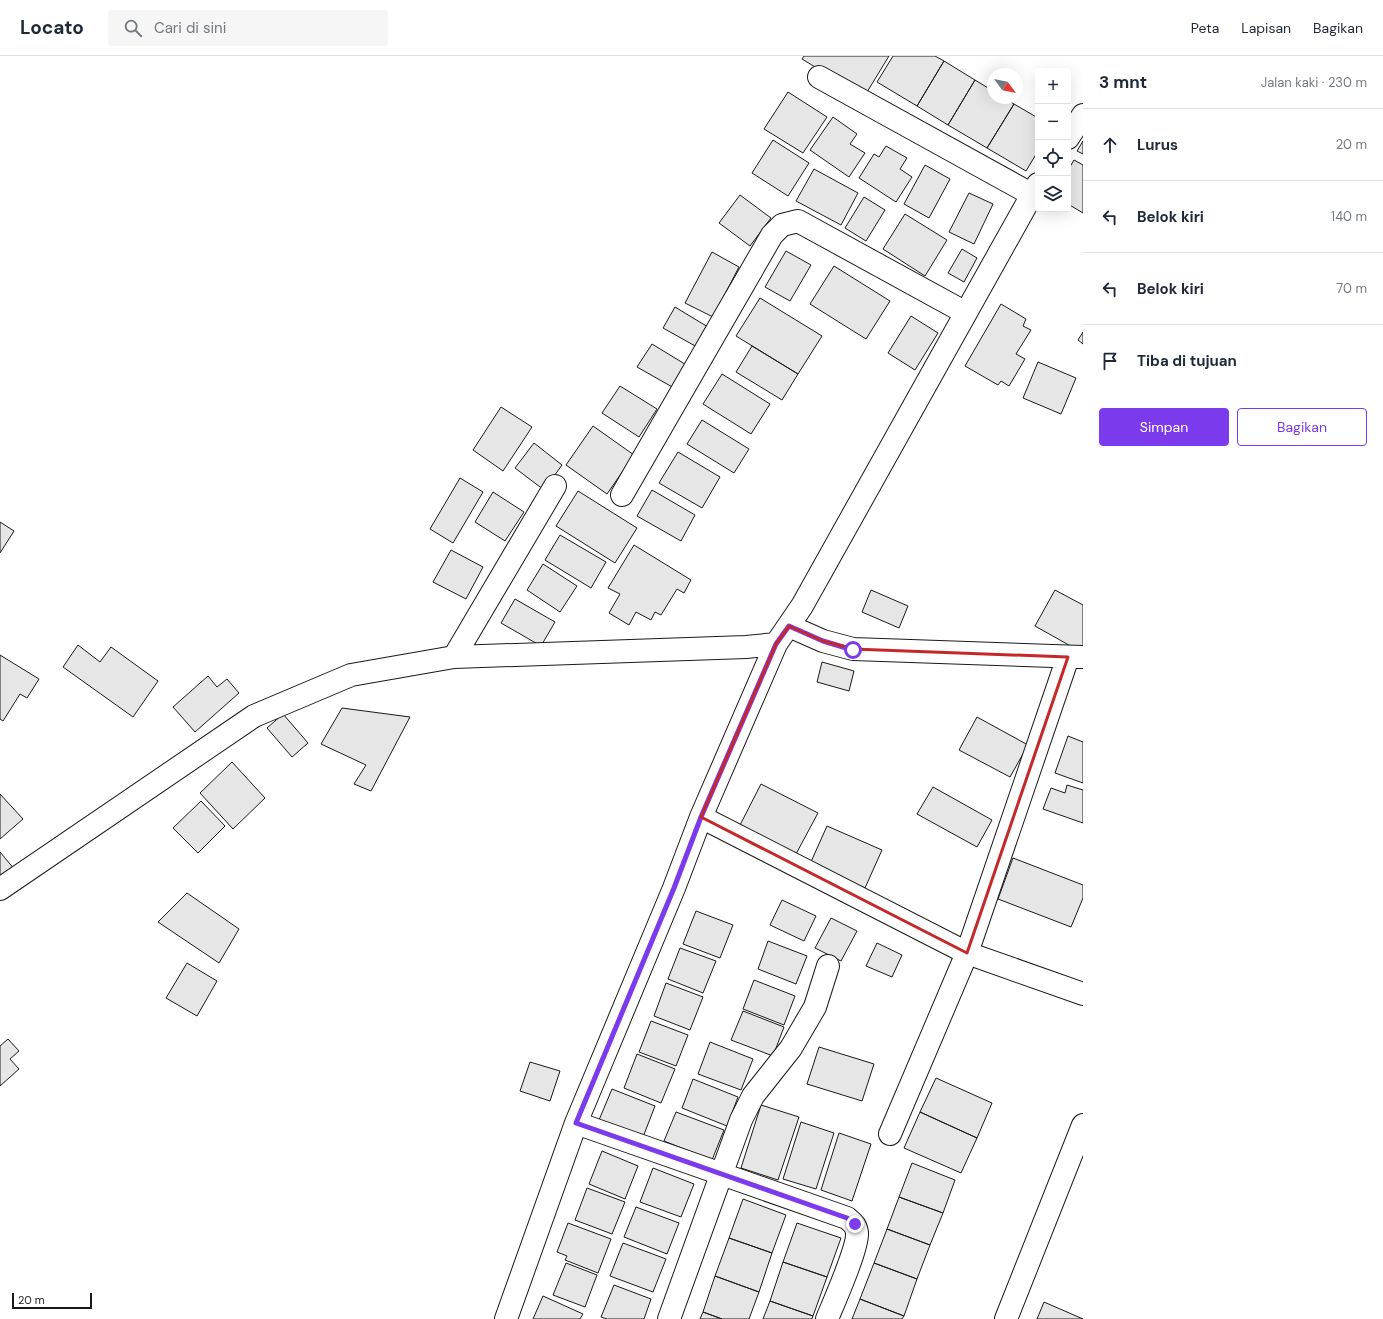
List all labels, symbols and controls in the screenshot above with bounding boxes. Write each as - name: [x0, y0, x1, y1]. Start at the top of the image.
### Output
- search box: [108, 10, 388, 46]
- text: Locato: [20, 15, 84, 40]
- icon: search: [122, 17, 144, 39]
- text: Cari di sini: [154, 18, 226, 38]
- text: Peta: [1191, 19, 1219, 37]
- text: Lapisan: [1241, 19, 1291, 37]
- text: Bagikan: [1313, 19, 1363, 37]
- north arrow: [987, 68, 1023, 104]
- map controls: [1035, 68, 1071, 212]
- button: +: [1035, 68, 1071, 104]
- text: 3 mnt: [1099, 71, 1147, 93]
- text: Jalan kaki · 230 m: [1261, 74, 1367, 91]
- button: −: [1035, 104, 1071, 140]
- icon: ahead: [1099, 134, 1121, 156]
- text: Lurus: [1137, 135, 1178, 155]
- text: 20 m: [1336, 136, 1367, 153]
- button: locate: [1035, 140, 1071, 176]
- button: layers: [1035, 176, 1071, 212]
- icon: left: [1099, 206, 1121, 228]
- text: Belok kiri: [1137, 207, 1204, 227]
- text: 140 m: [1331, 208, 1367, 225]
- icon: left: [1099, 278, 1121, 300]
- text: Belok kiri: [1137, 279, 1204, 299]
- text: 70 m: [1336, 280, 1367, 297]
- icon: arrive: [1099, 350, 1121, 372]
- text: Tiba di tujuan: [1137, 351, 1237, 371]
- button: Simpan: [1099, 408, 1229, 446]
- button: Bagikan: [1237, 408, 1367, 446]
- route start: [844, 641, 862, 659]
- route end: [846, 1215, 864, 1233]
- scale bar: [12, 1291, 92, 1310]
- text: 20 m: [18, 1293, 44, 1307]

